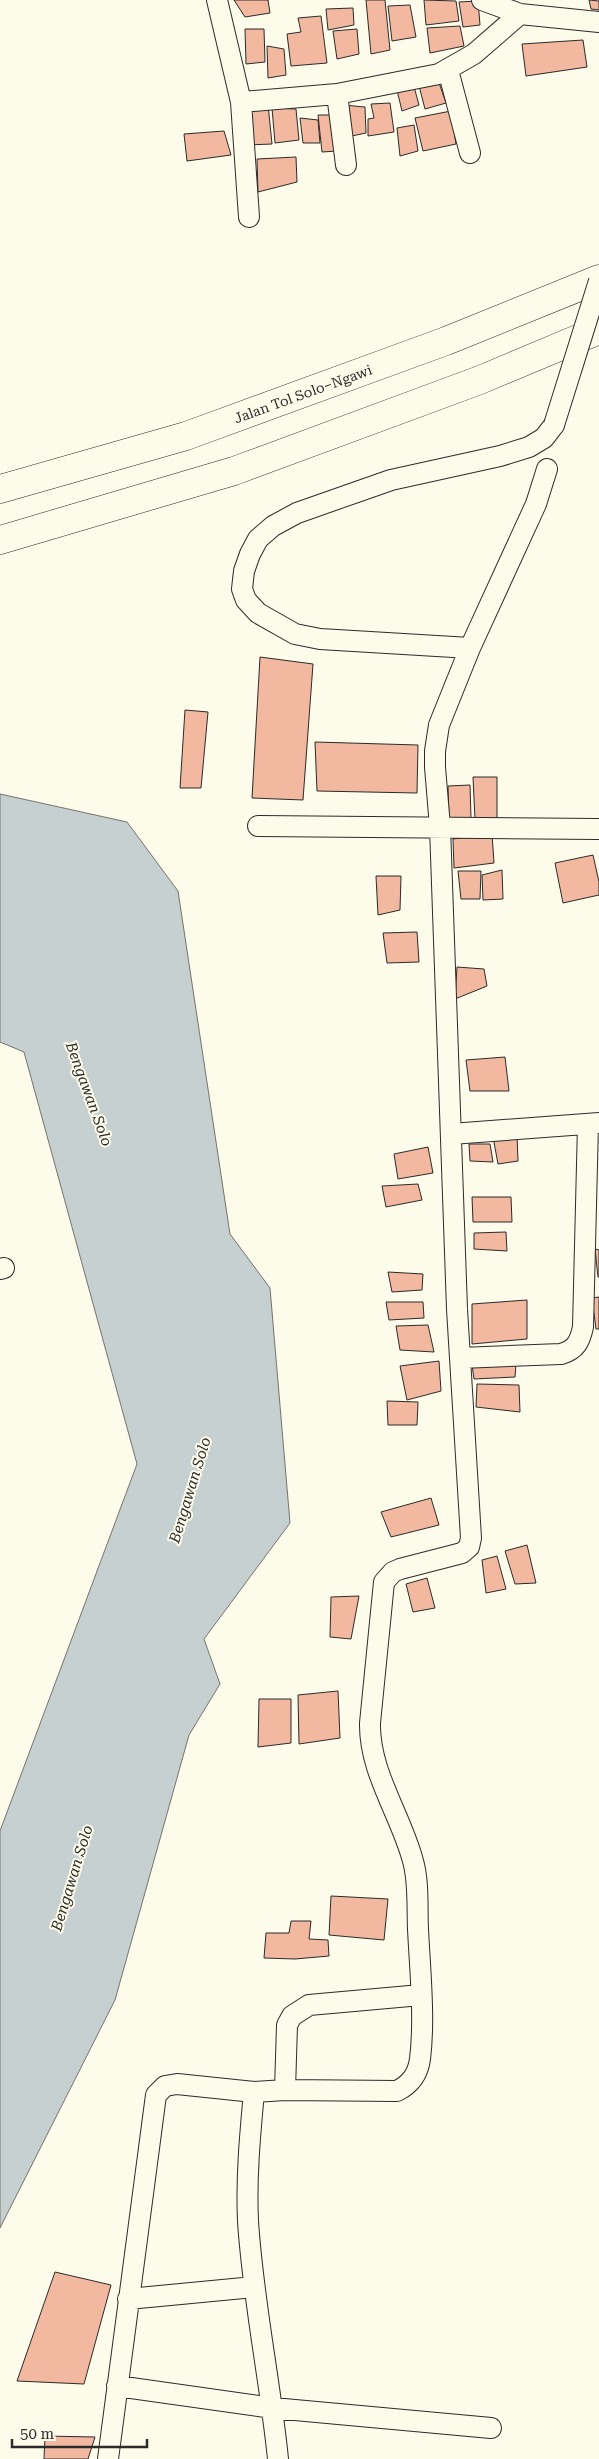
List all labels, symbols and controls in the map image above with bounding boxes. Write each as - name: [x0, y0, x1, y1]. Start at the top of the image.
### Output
- street label: Jalan Tol Solo–Ngawi: [232, 361, 375, 426]
- water label: Bengawan Solo: [61, 1038, 116, 1149]
- water label: Bengawan Solo: [165, 1435, 215, 1546]
- water label: Bengawan Solo: [47, 1823, 97, 1934]
- scale bar: [12, 2416, 148, 2448]
- text: 50 m: [20, 2425, 55, 2443]

